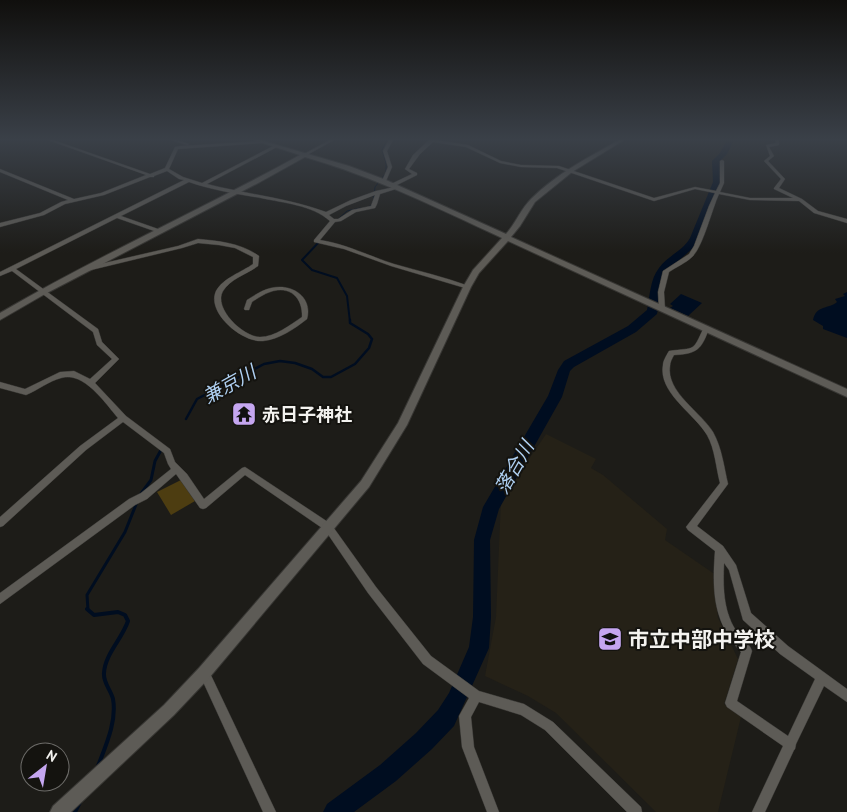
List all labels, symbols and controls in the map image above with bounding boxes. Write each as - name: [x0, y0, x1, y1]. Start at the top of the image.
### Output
- water label: 兼京川: [198, 359, 261, 408]
- temple icon: 赤日子神社: [231, 401, 257, 427]
- place label: 赤日子神社: [262, 403, 352, 426]
- water label: 落合川: [489, 435, 540, 498]
- school or university icon: 市立中部中学校: [597, 626, 623, 652]
- place label: 市立中部中学校: [628, 626, 775, 653]
- north arrow: [20, 742, 70, 792]
- text: N: [43, 746, 60, 766]

